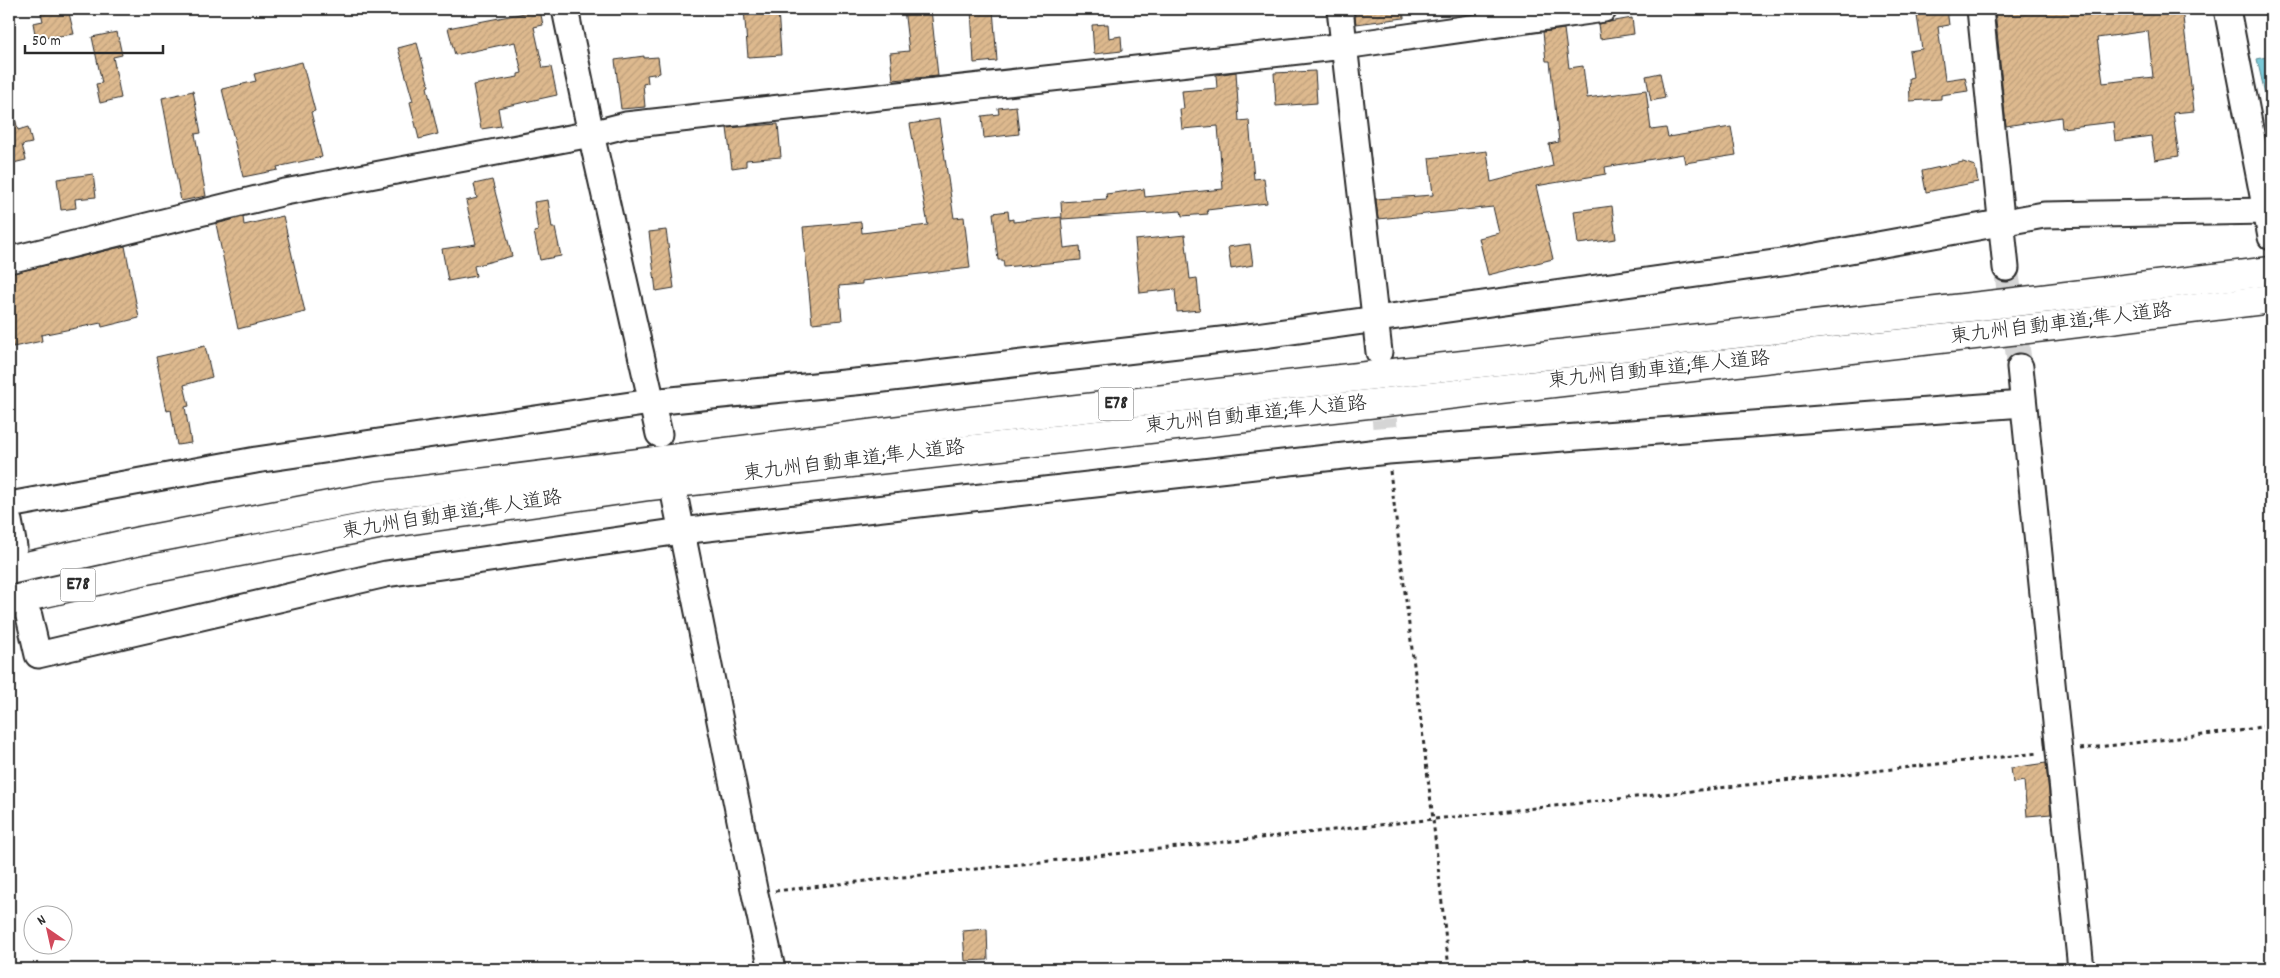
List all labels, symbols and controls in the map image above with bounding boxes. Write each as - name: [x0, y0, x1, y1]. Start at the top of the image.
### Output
- scale bar: [25, 22, 162, 54]
- text: 50 m: [32, 31, 61, 53]
- street label: 東九州自動車道;隼人道路: [1949, 298, 2173, 352]
- street label: 東九州自動車道;隼人道路: [1547, 345, 1771, 397]
- road number: E78: [1098, 388, 1134, 420]
- street label: 東九州自動車道;隼人道路: [1144, 390, 1368, 442]
- street label: 東九州自動車道;隼人道路: [742, 435, 966, 489]
- street label: 東九州自動車道;隼人道路: [340, 485, 564, 547]
- road number: E78: [60, 568, 96, 602]
- north arrow: [22, 906, 72, 956]
- text: N: [33, 911, 50, 931]

